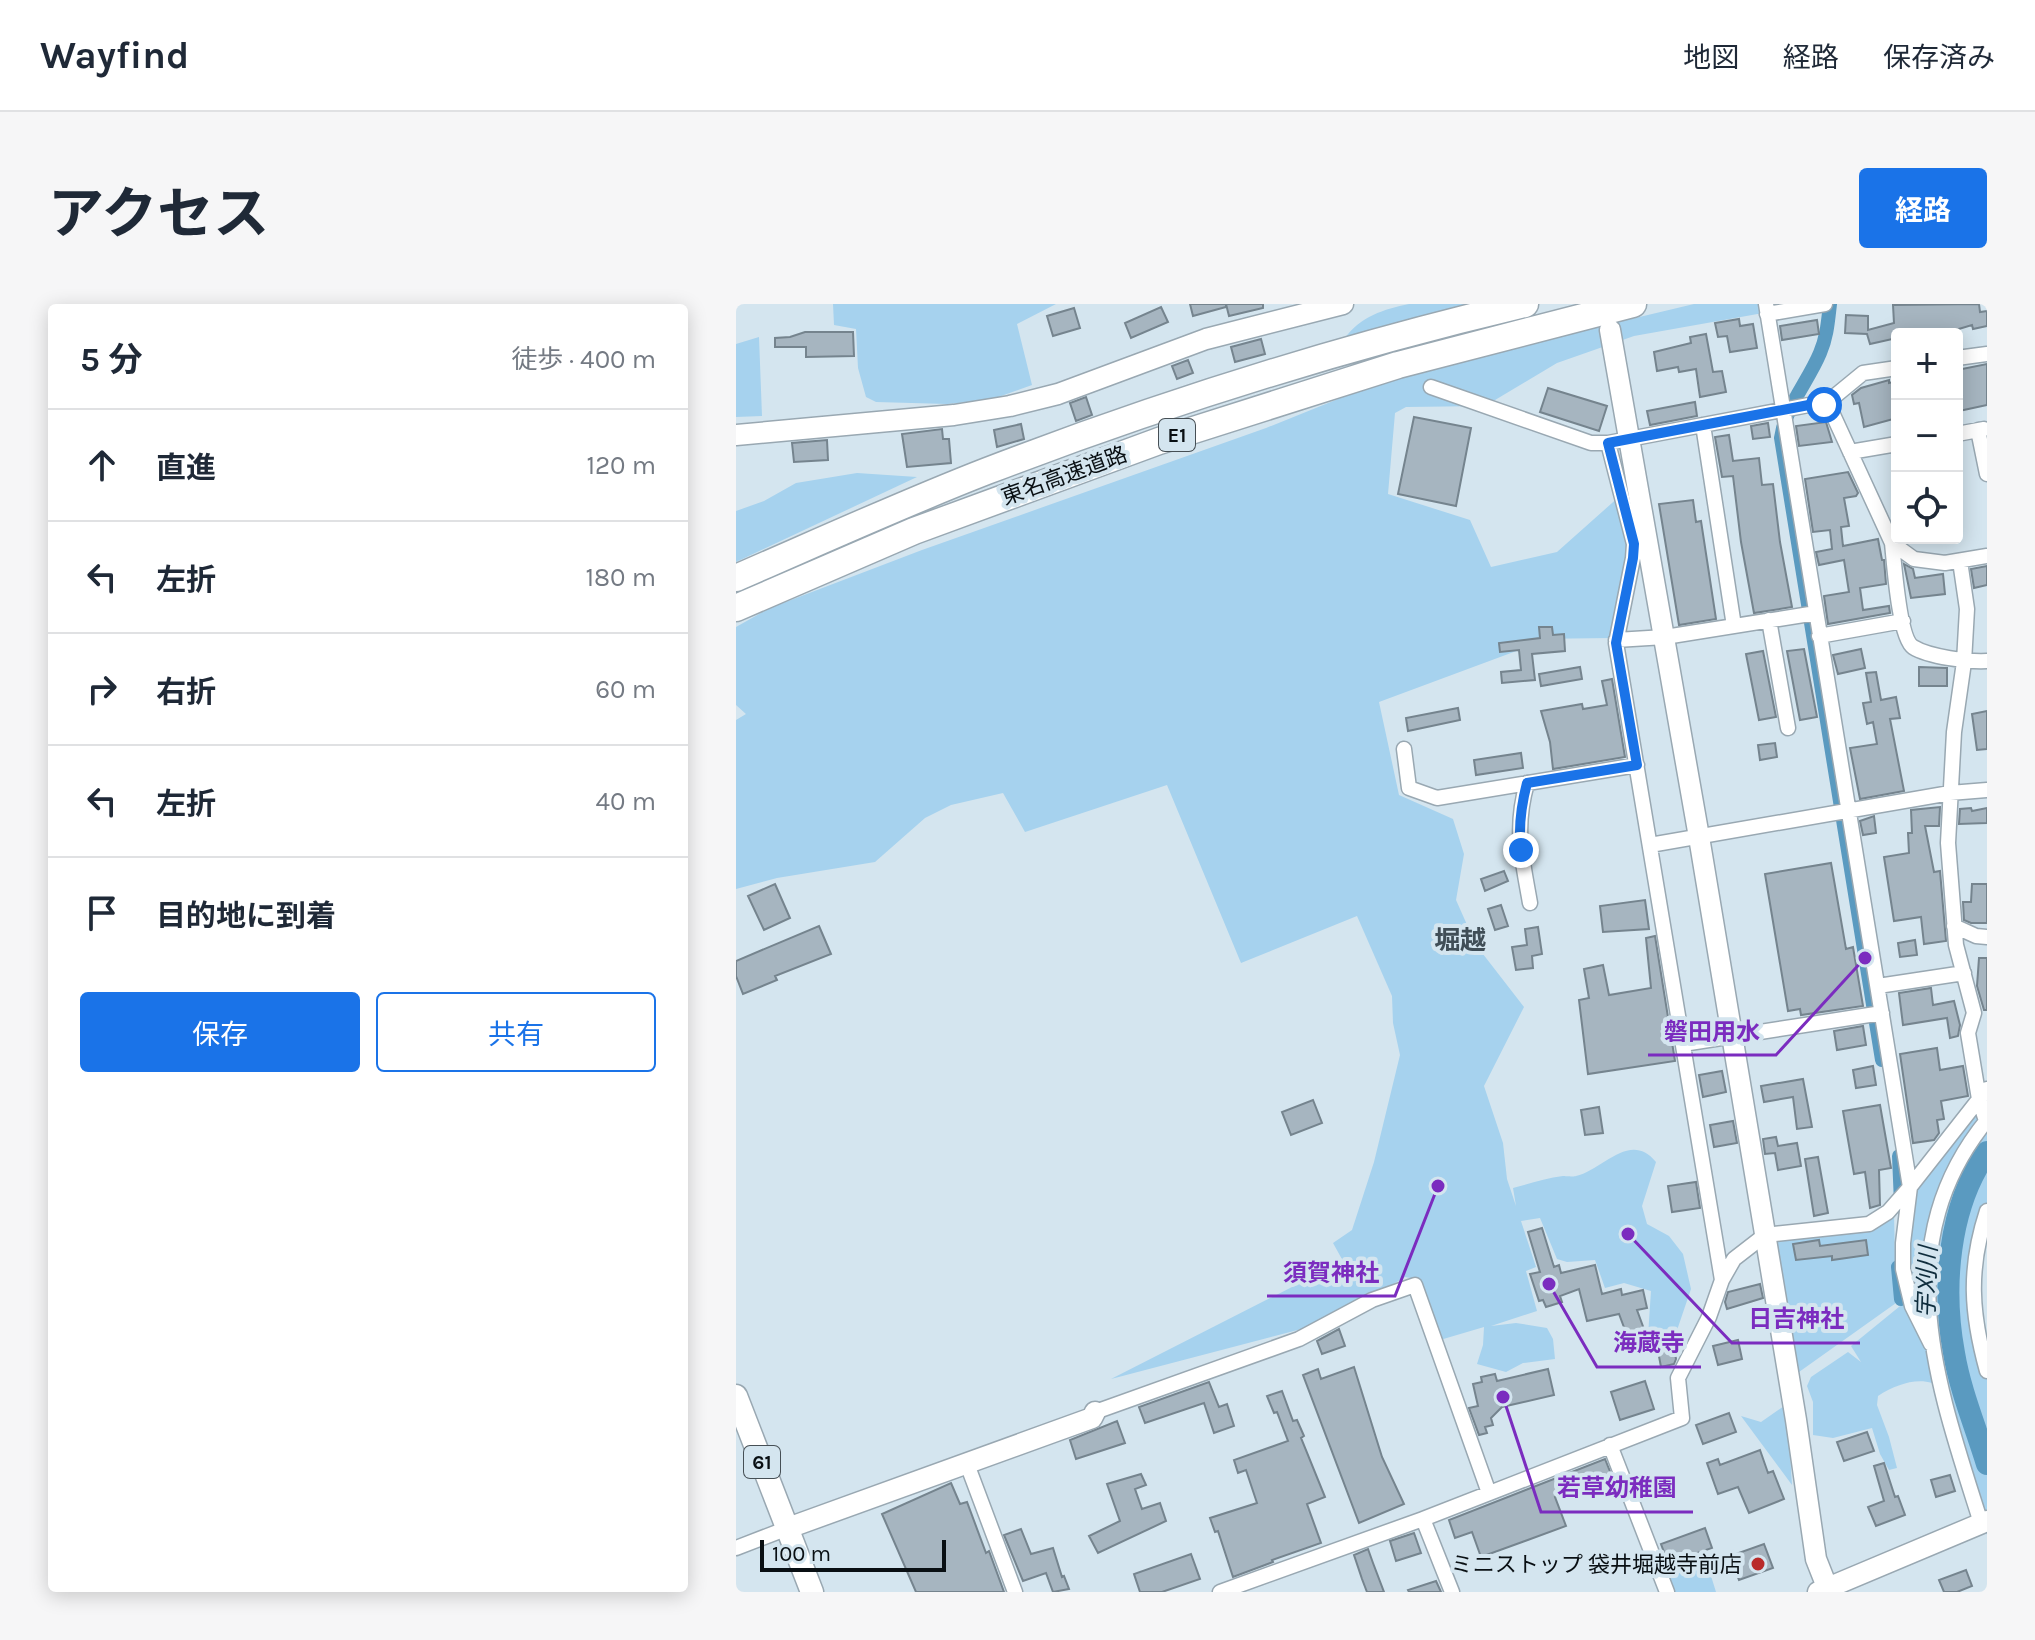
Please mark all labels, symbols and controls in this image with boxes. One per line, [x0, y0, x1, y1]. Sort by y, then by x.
text: Wayfind [40, 33, 189, 78]
text: 地図 [1683, 41, 1739, 74]
text: 経路 [1783, 41, 1839, 74]
text: 保存済み [1883, 41, 1995, 74]
button: 経路 [1859, 168, 1987, 248]
text: アクセス [48, 182, 269, 247]
map controls [1891, 328, 1963, 544]
button: + [1891, 328, 1963, 400]
text: 5 分 [80, 340, 142, 380]
text: 徒歩 · 400 m [511, 344, 656, 375]
route start [1806, 387, 1842, 423]
button: − [1891, 400, 1963, 472]
road number: E1 [1159, 419, 1195, 451]
street label: 東名高速道路 [998, 441, 1131, 511]
icon: ahead [80, 443, 124, 487]
text: 直進 [156, 450, 216, 486]
text: 120 m [586, 450, 656, 481]
button: locate [1891, 472, 1963, 544]
icon: left [80, 555, 124, 599]
text: 左折 [156, 562, 216, 598]
text: 180 m [586, 562, 656, 593]
icon: right [80, 667, 124, 711]
text: 右折 [156, 674, 216, 710]
text: 60 m [595, 674, 656, 705]
icon: left [80, 779, 124, 823]
text: 左折 [156, 786, 216, 822]
text: 40 m [596, 786, 656, 817]
route end [1503, 832, 1539, 868]
icon: arrive [80, 891, 124, 935]
text: 目的地に到着 [156, 898, 336, 934]
district label: 堀越 [1434, 925, 1486, 956]
button: 保存 [80, 992, 360, 1072]
button: 共有 [376, 992, 656, 1072]
callout: 磐田用水 [1648, 1007, 1776, 1055]
text: 磐田用水 [1664, 1018, 1760, 1046]
water label: 宇刈川 [1912, 1243, 1942, 1318]
callout: 須賀神社 [1267, 1248, 1395, 1296]
text: 須賀神社 [1283, 1259, 1379, 1287]
callout: 日吉神社 [1732, 1295, 1860, 1343]
text: 日吉神社 [1748, 1305, 1844, 1333]
callout: 海蔵寺 [1597, 1319, 1701, 1367]
text: 海蔵寺 [1613, 1329, 1685, 1357]
road number: 61 [744, 1446, 780, 1478]
callout: 若草幼稚園 [1541, 1464, 1693, 1512]
text: 若草幼稚園 [1557, 1474, 1677, 1502]
scale bar [760, 1536, 946, 1572]
text: 100 m [772, 1541, 831, 1567]
place label: ミニストップ 袋井堀越寺前店 [1451, 1552, 1742, 1578]
marker: ミニストップ 袋井堀越寺前店 [1749, 1555, 1767, 1573]

